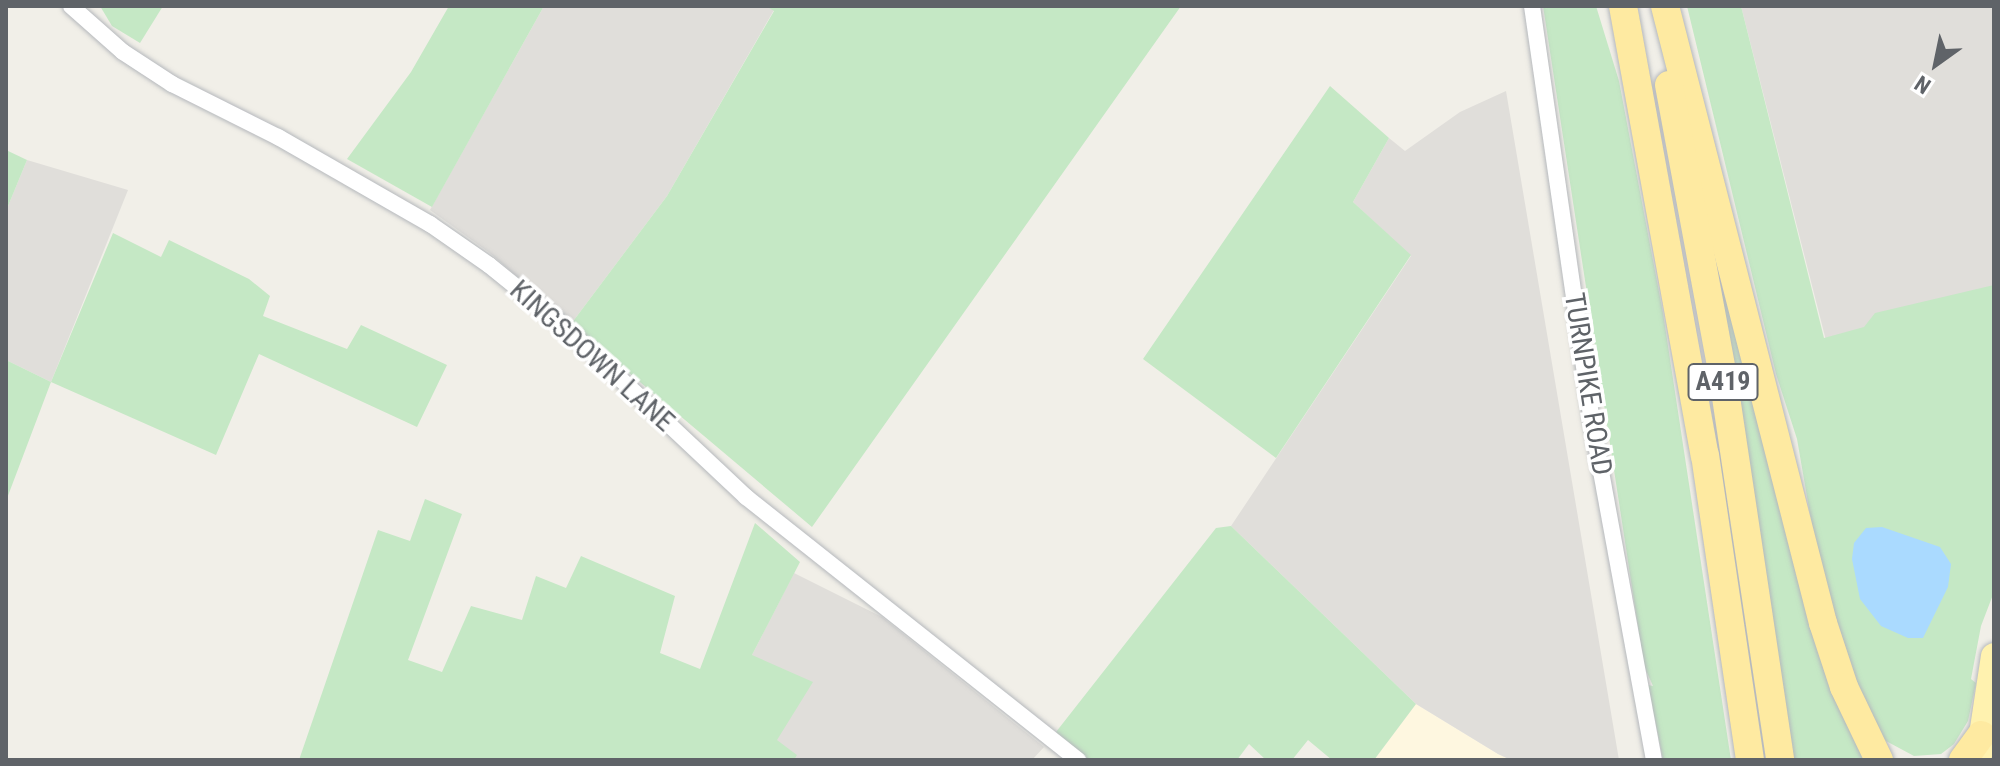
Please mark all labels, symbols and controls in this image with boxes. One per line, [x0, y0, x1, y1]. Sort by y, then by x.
north arrow [1896, 24, 1976, 104]
text: N [1910, 70, 1935, 99]
street label: KINGSDOWN LANE [503, 273, 681, 439]
street label: TURNPIKE ROAD [1557, 290, 1619, 478]
road number: A419 [1687, 360, 1759, 404]

